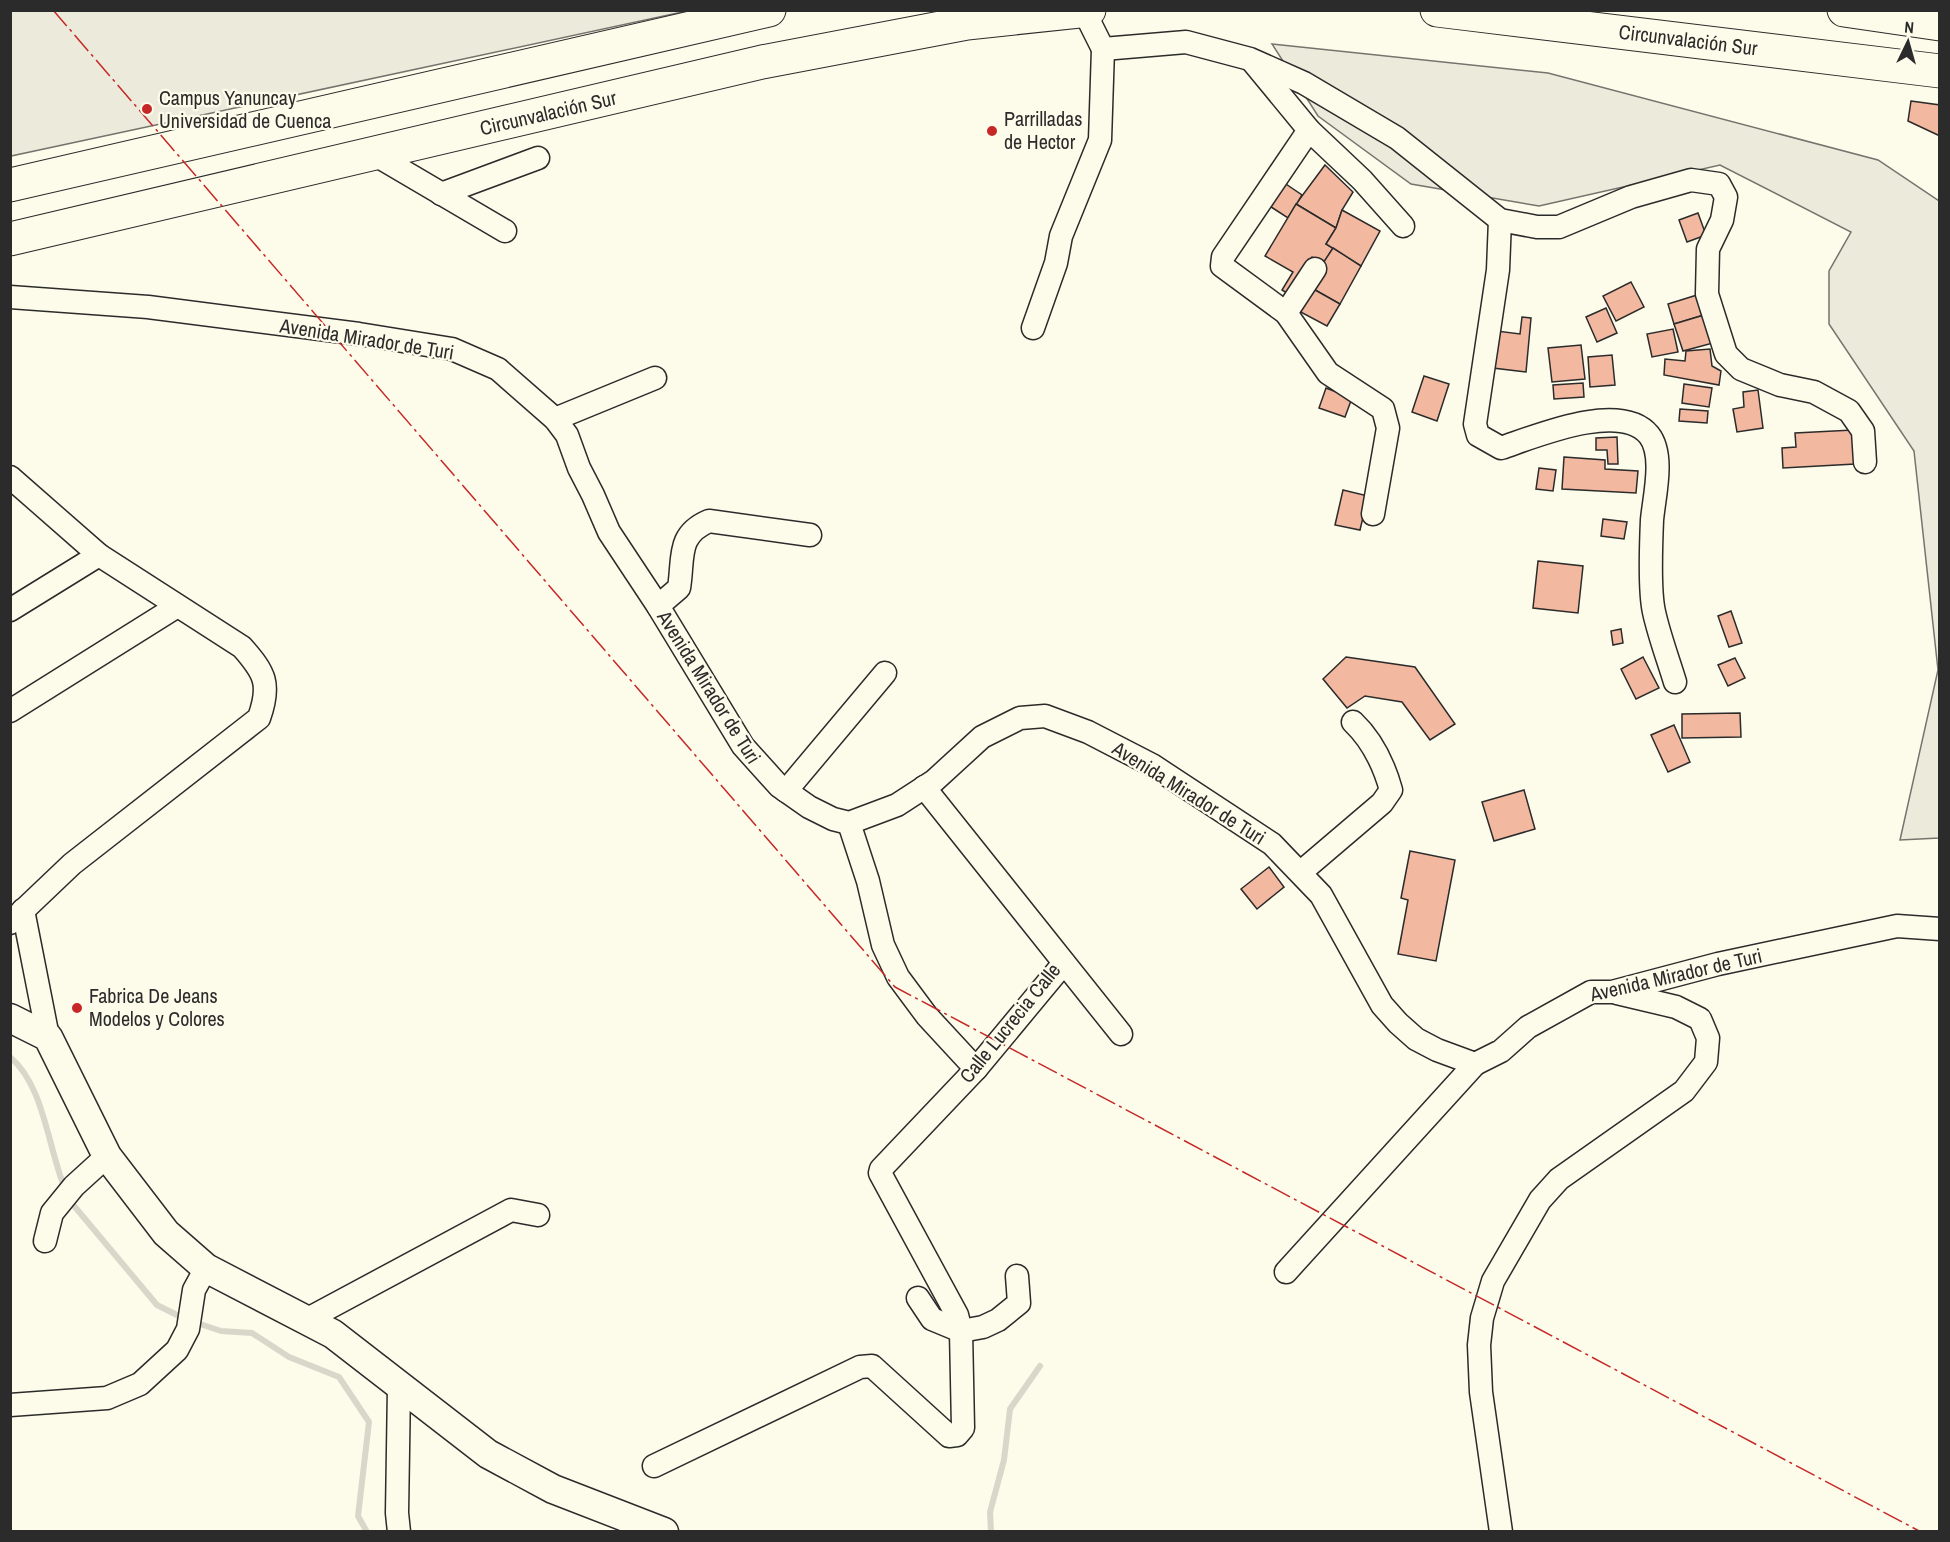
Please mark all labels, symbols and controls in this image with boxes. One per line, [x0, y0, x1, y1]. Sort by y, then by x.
north arrow [1878, 12, 1938, 72]
text: N [1904, 16, 1915, 38]
street label: Circunvalación Sur [1617, 18, 1759, 61]
place label: Campus Yanuncay Universidad de Cuenca [159, 84, 331, 134]
street label: Circunvalación Sur [477, 84, 619, 141]
marker: Campus Yanuncay Universidad de Cuenca [140, 102, 154, 116]
place label: Parrilladas de Hector [1004, 105, 1082, 155]
marker: Parrilladas de Hector [985, 124, 999, 138]
street label: Avenida Mirador de Turi [277, 311, 456, 366]
street label: Avenida Mirador de Turi [651, 604, 767, 768]
street label: Avenida Mirador de Turi [1107, 734, 1271, 851]
street label: Avenida Mirador de Turi [1586, 942, 1765, 1008]
street label: Calle Lucrecia Calle [953, 957, 1066, 1088]
place label: Fabrica De Jeans Modelos y Colores [89, 982, 225, 1032]
marker: Fabrica De Jeans Modelos y Colores [70, 1001, 84, 1015]

